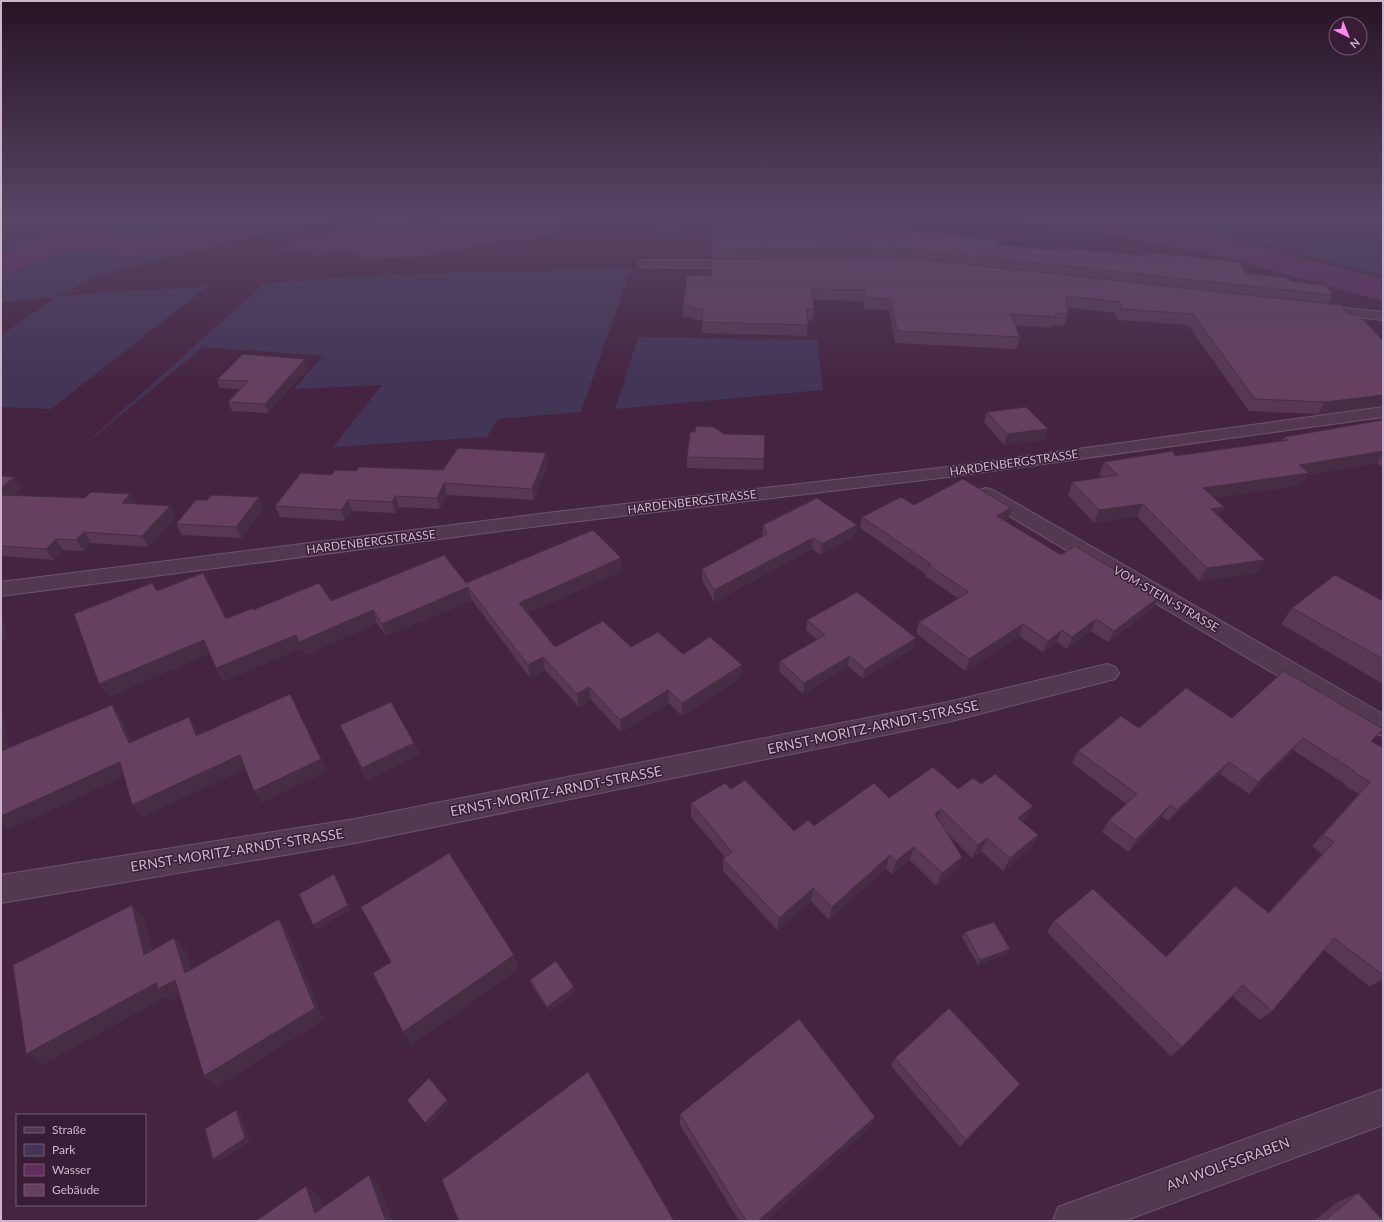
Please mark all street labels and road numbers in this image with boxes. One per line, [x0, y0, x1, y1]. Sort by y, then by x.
street label: HARDENBERGSTRASSE [948, 446, 1079, 479]
street label: HARDENBERGSTRASSE [626, 486, 757, 517]
street label: HARDENBERGSTRASSE [305, 526, 436, 557]
street label: VOM-STEIN-STRASSE [1111, 562, 1222, 635]
street label: ERNST-MORITZ-ARNDT-STRASSE [766, 696, 980, 757]
street label: ERNST-MORITZ-ARNDT-STRASSE [448, 762, 663, 819]
street label: ERNST-MORITZ-ARNDT-STRASSE [129, 824, 345, 875]
street label: AM WOLFSGRABEN [1164, 1133, 1292, 1194]

